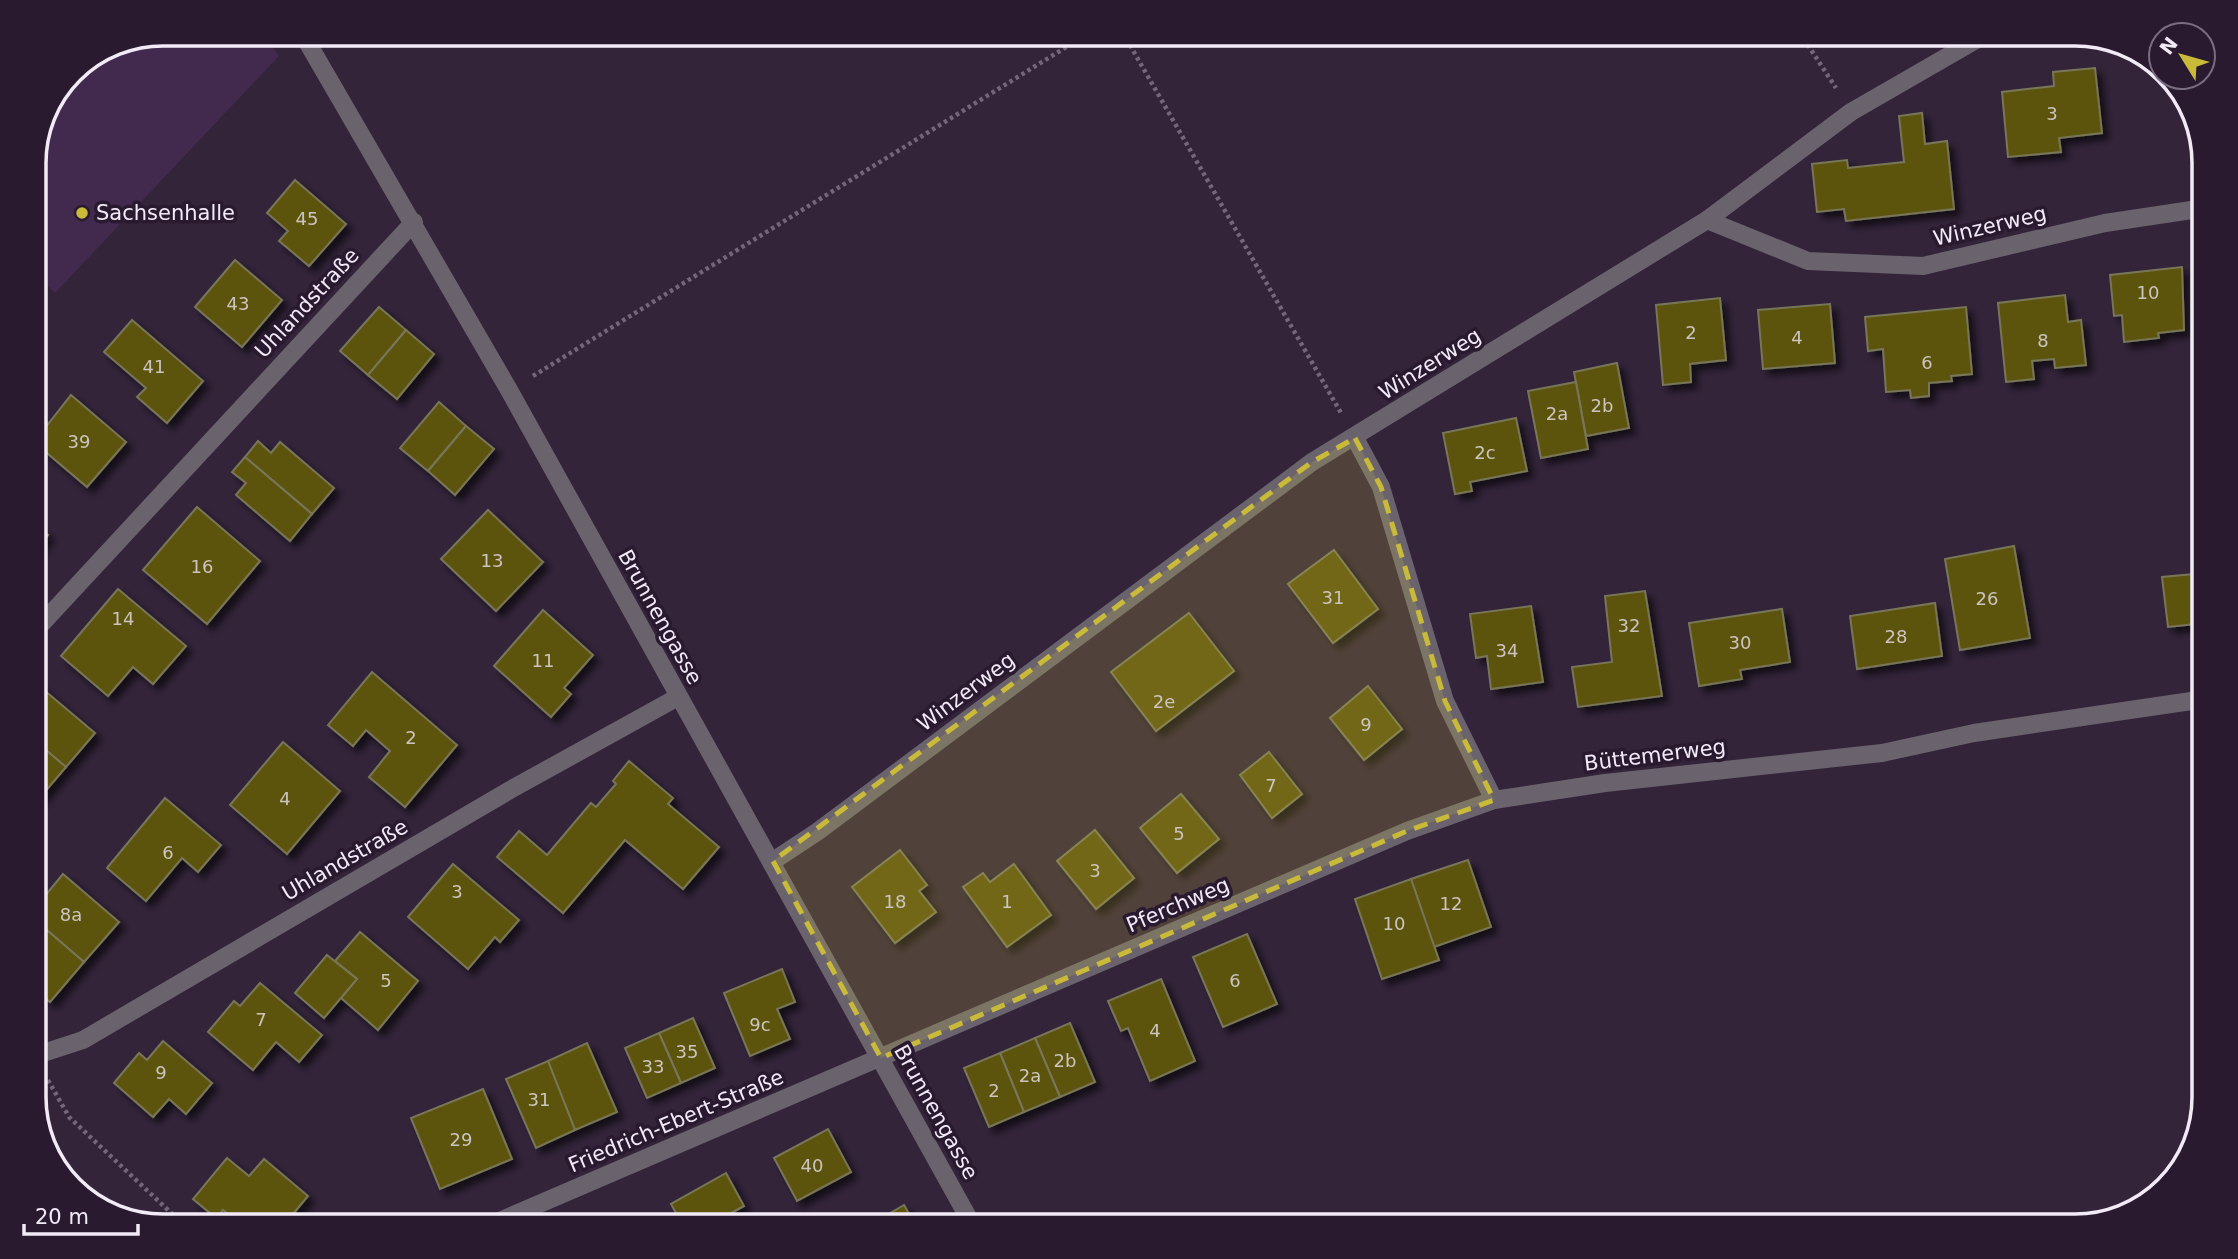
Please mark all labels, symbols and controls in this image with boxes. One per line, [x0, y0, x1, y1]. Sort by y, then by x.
north arrow [2147, 21, 2217, 91]
text: N [2155, 33, 2182, 59]
house number: 3 [2046, 103, 2058, 124]
place label: Sachsenhalle [96, 201, 235, 225]
street label: Winzerweg [1931, 201, 2049, 251]
marker: Sachsenhalle [74, 205, 90, 221]
house number: 45 [296, 208, 318, 229]
street label: Uhlandstraße [250, 243, 364, 363]
house number: 10 [2137, 282, 2159, 303]
house number: 43 [227, 293, 249, 314]
house number: 2 [1685, 322, 1697, 343]
street label: Winzerweg [1375, 323, 1485, 405]
house number: 4 [1791, 327, 1803, 348]
house number: 8 [2037, 330, 2049, 351]
house number: 6 [1921, 352, 1933, 373]
house number: 41 [143, 356, 165, 377]
house number: 2b [1591, 395, 1613, 416]
house number: 2a [1546, 403, 1568, 424]
house number: 39 [68, 431, 90, 452]
house number: 2c [1474, 442, 1496, 463]
street label: Brunnengasse [613, 545, 707, 689]
house number: 13 [481, 550, 503, 571]
house number: 16 [191, 556, 213, 577]
house number: 31 [1322, 587, 1344, 608]
house number: 26 [1976, 588, 1998, 609]
house number: 14 [112, 608, 134, 629]
house number: 32 [1618, 615, 1640, 636]
house number: 28 [1885, 626, 1907, 647]
house number: 30 [1729, 632, 1751, 653]
house number: 34 [1496, 640, 1518, 661]
street label: Winzerweg [913, 648, 1019, 736]
house number: 11 [532, 650, 554, 671]
house number: 2e [1153, 691, 1175, 712]
house number: 9 [1360, 714, 1372, 735]
house number: 2 [405, 727, 417, 748]
street label: Büttemerweg [1583, 734, 1727, 776]
house number: 7 [1265, 775, 1277, 796]
house number: 4 [279, 788, 291, 809]
street label: Uhlandstraße [278, 814, 412, 906]
house number: 5 [1173, 823, 1185, 844]
house number: 6 [162, 842, 174, 863]
house number: 3 [1089, 860, 1101, 881]
street label: Pferchweg [1123, 873, 1233, 937]
house number: 3 [451, 881, 463, 902]
house number: 18 [884, 891, 906, 912]
house number: 1 [1001, 891, 1013, 912]
house number: 12 [1440, 893, 1462, 914]
house number: 8a [60, 904, 82, 925]
house number: 10 [1383, 913, 1405, 934]
house number: 5 [380, 970, 392, 991]
house number: 6 [1229, 970, 1241, 991]
house number: 7 [255, 1009, 267, 1030]
house number: 9c [749, 1014, 771, 1035]
house number: 4 [1149, 1020, 1161, 1041]
street label: Brunnengasse [889, 1040, 983, 1184]
house number: 35 [676, 1041, 698, 1062]
house number: 2b [1054, 1050, 1076, 1071]
house number: 33 [642, 1056, 664, 1077]
house number: 9 [155, 1062, 167, 1083]
street label: Friedrich-Ebert-Straße [565, 1065, 787, 1177]
house number: 2a [1019, 1065, 1041, 1086]
house number: 2 [988, 1080, 1000, 1101]
house number: 31 [528, 1089, 550, 1110]
house number: 29 [450, 1129, 472, 1150]
house number: 40 [801, 1155, 823, 1176]
scale bar [24, 1192, 138, 1236]
text: 20 m [35, 1205, 89, 1229]

